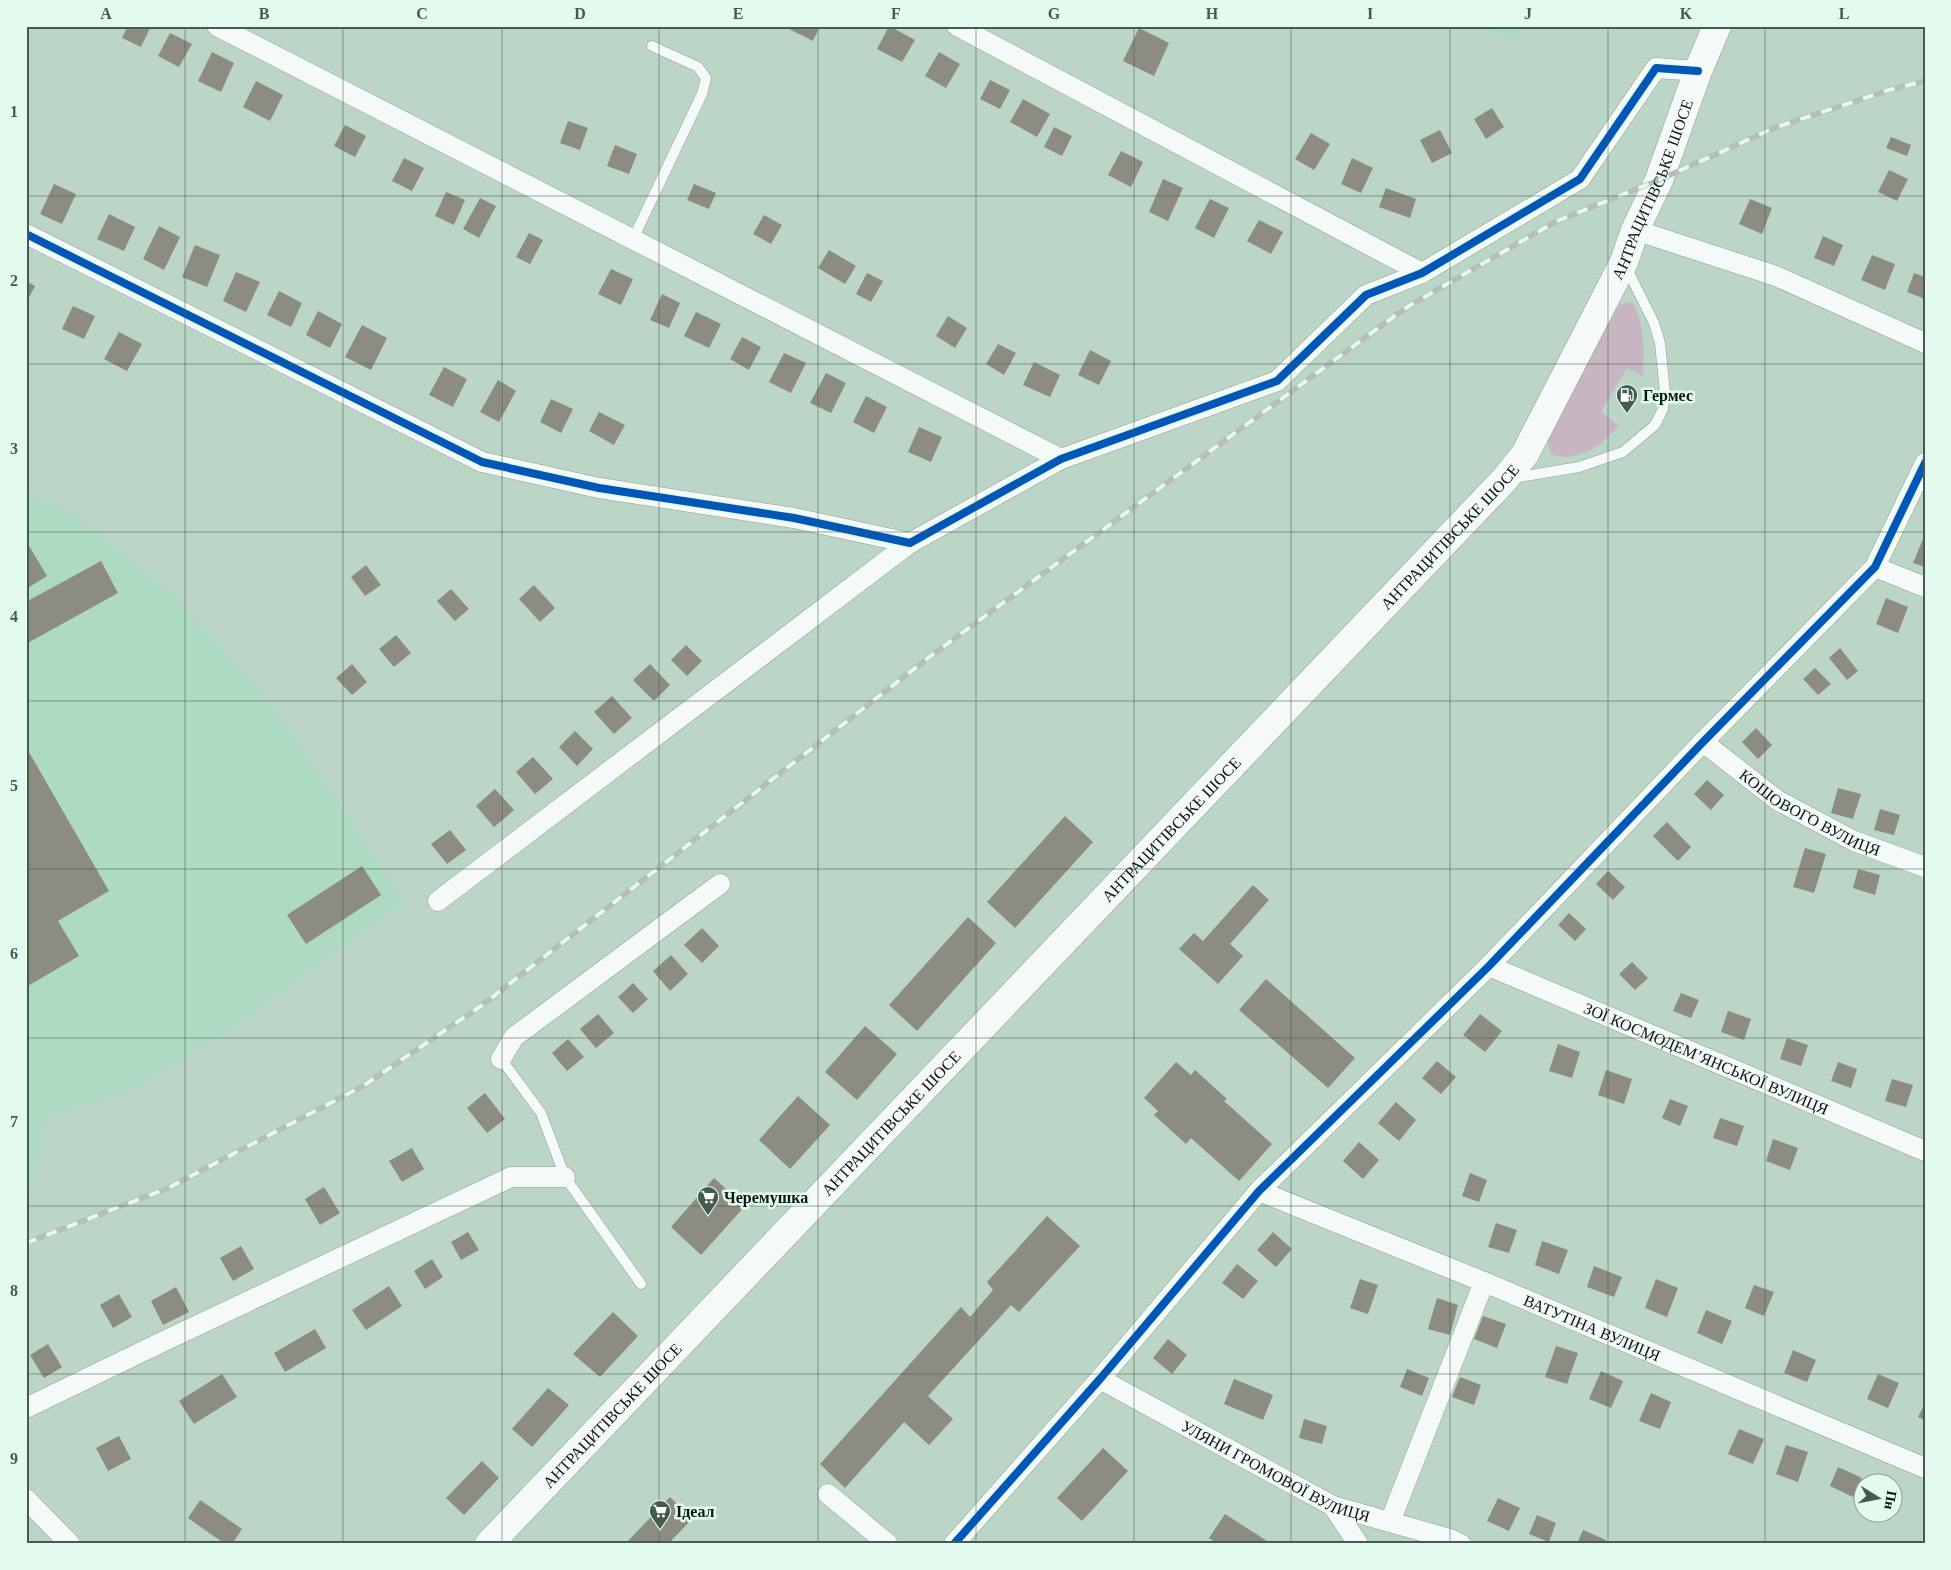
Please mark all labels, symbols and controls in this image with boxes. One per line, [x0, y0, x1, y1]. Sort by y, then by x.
text: A [100, 5, 112, 22]
text: B [259, 5, 270, 22]
text: C [416, 5, 428, 22]
text: D [574, 5, 586, 22]
text: E [733, 5, 743, 22]
text: F [891, 5, 901, 22]
text: G [1048, 5, 1061, 22]
text: H [1206, 5, 1219, 22]
text: I [1367, 5, 1373, 22]
text: J [1524, 5, 1532, 22]
text: K [1680, 5, 1693, 22]
text: L [1839, 5, 1849, 22]
street label: АНТРАЦИТІВСЬКЕ ШОСЕ [1608, 97, 1696, 282]
text: 1 [10, 103, 18, 120]
text: 2 [10, 272, 18, 289]
fuel station icon: Гермес [1615, 383, 1639, 414]
place label: Гермес [1643, 387, 1693, 405]
text: 3 [10, 440, 18, 457]
street label: АНТРАЦИТІВСЬКЕ ШОСЕ [1377, 461, 1522, 612]
text: 4 [10, 608, 18, 625]
street label: АНТРАЦИТІВСЬКЕ ШОСЕ [1098, 753, 1244, 905]
street label: КОШОВОГО ВУЛИЦЯ [1736, 766, 1883, 859]
text: 5 [10, 777, 18, 794]
text: 6 [10, 945, 18, 962]
street label: ЗОЇ КОСМОДЕМ’ЯНСЬКОЇ ВУЛИЦЯ [1582, 999, 1831, 1118]
street label: АНТРАЦИТІВСЬКЕ ШОСЕ [818, 1047, 963, 1199]
text: 7 [10, 1113, 18, 1130]
supermarket icon: Черемушка [696, 1185, 720, 1216]
place label: Черемушка [724, 1189, 808, 1207]
text: 8 [10, 1282, 18, 1299]
street label: ВАТУТІНА ВУЛИЦЯ [1521, 1291, 1663, 1364]
street label: АНТРАЦИТІВСЬКЕ ШОСЕ [539, 1340, 685, 1491]
street label: УЛЯНИ ГРОМОВОЇ ВУЛИЦЯ [1179, 1417, 1372, 1525]
text: 9 [10, 1450, 18, 1467]
north arrow [1854, 1472, 1904, 1522]
text: Пн [1881, 1490, 1899, 1511]
supermarket icon: Ідеал [648, 1499, 672, 1530]
place label: Ідеал [676, 1503, 715, 1520]

